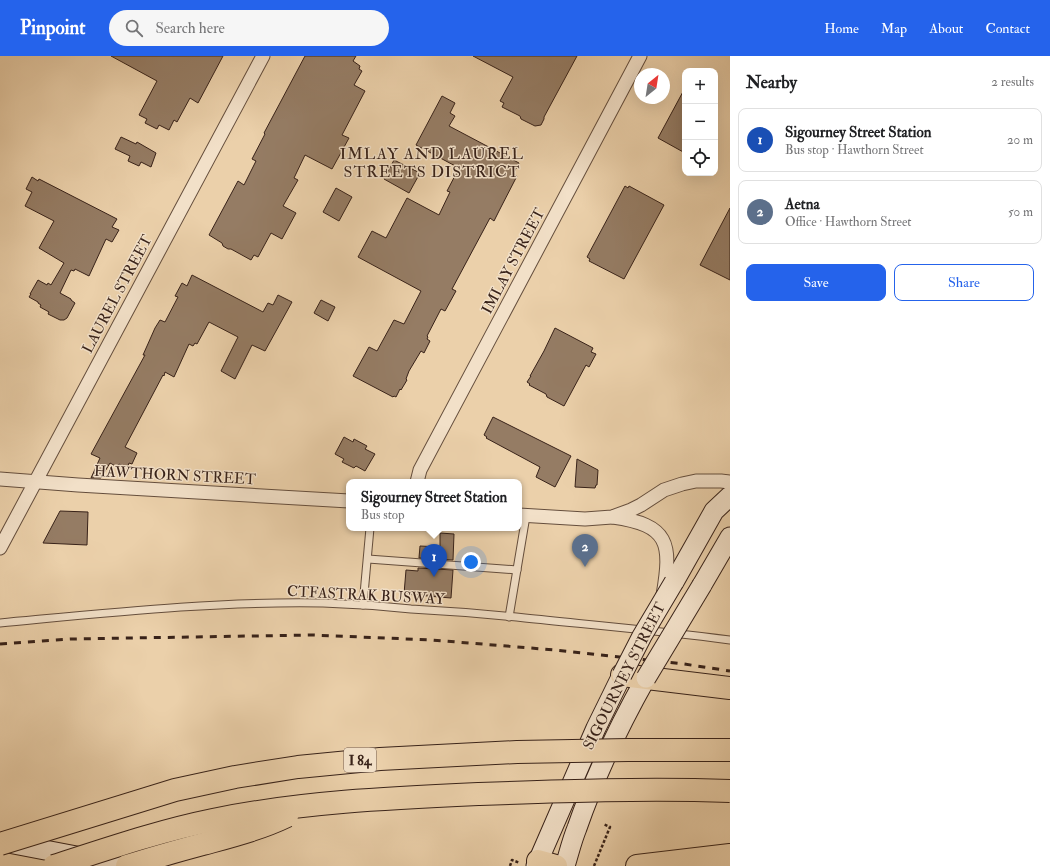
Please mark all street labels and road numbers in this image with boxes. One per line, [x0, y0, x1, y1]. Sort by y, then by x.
street label: IMLAY STREET [478, 205, 549, 317]
street label: LAUREL STREET [78, 232, 157, 357]
street label: HAWTHORN STREET [94, 462, 256, 489]
street label: CTFASTRAK BUSWAY [286, 582, 446, 609]
street label: SIGOURNEY STREET [579, 599, 670, 753]
road number: I 84 [344, 748, 376, 772]

